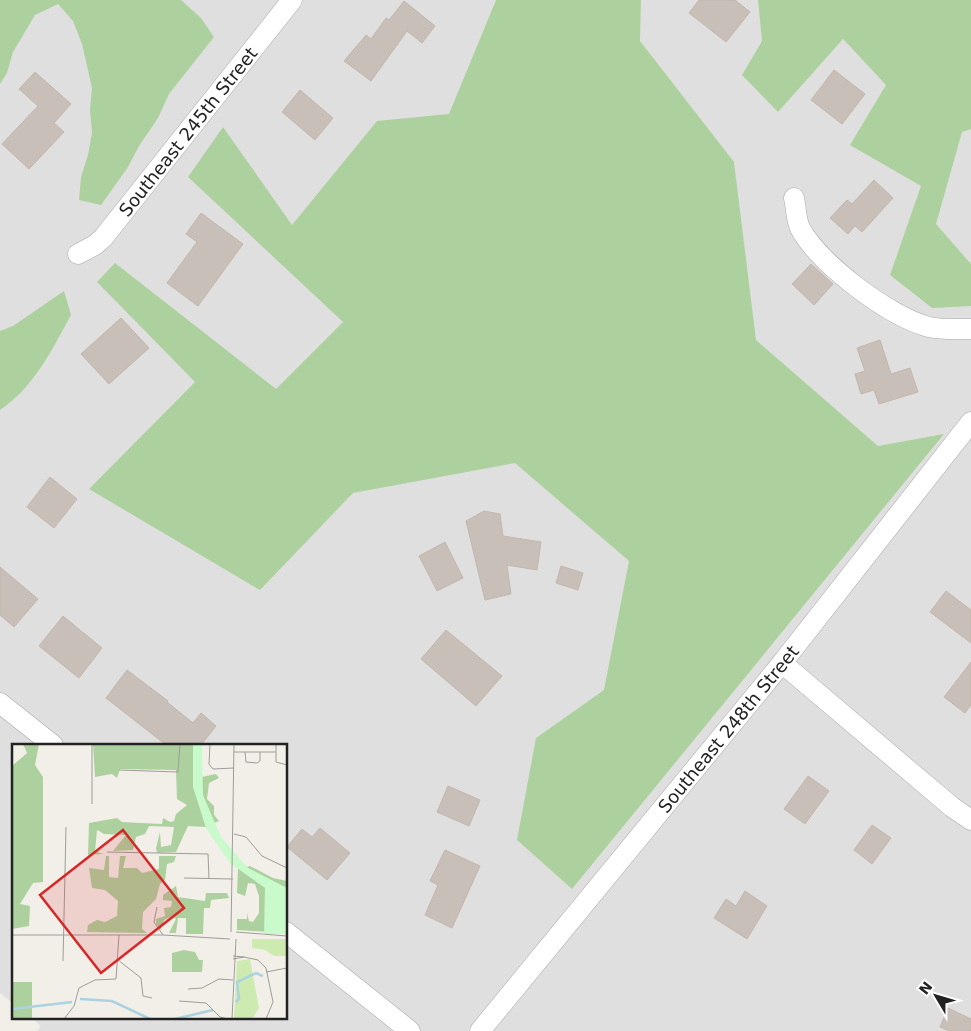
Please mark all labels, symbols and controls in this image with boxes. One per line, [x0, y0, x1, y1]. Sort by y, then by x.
street label: Southeast 245th Street [114, 43, 261, 220]
street label: Southeast 248th Street [653, 641, 803, 817]
inset map [12, 744, 288, 1018]
north arrow [911, 971, 961, 1021]
text: N [916, 978, 936, 998]

